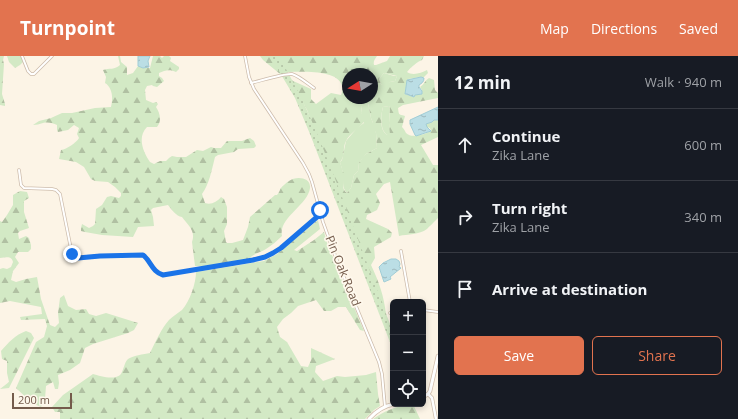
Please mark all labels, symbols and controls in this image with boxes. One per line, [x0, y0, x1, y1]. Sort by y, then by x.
text: Turnpoint [20, 15, 115, 41]
text: Map [540, 19, 569, 38]
text: Directions [591, 19, 657, 38]
text: Saved [679, 19, 718, 38]
north arrow [342, 68, 378, 104]
text: 12 min [454, 71, 511, 94]
text: Walk · 940 m [645, 73, 722, 91]
text: Continue [492, 126, 560, 146]
icon: ahead [454, 134, 476, 156]
text: 600 m [684, 136, 722, 154]
text: Zika Lane [492, 146, 549, 164]
text: Turn right [492, 198, 567, 218]
route start [311, 201, 329, 219]
icon: right [454, 206, 476, 228]
text: 340 m [684, 208, 722, 226]
text: Zika Lane [492, 218, 549, 236]
street label: Pin Oak Road [322, 233, 365, 309]
route end [63, 245, 81, 263]
icon: arrive [454, 278, 476, 300]
text: Arrive at destination [492, 279, 647, 299]
map controls [390, 299, 426, 407]
button: + [390, 299, 426, 335]
button: − [390, 335, 426, 371]
button: Save [454, 336, 584, 375]
button: Share [592, 336, 722, 375]
button: locate [390, 371, 426, 407]
scale bar [12, 391, 72, 410]
text: 200 m [18, 392, 50, 407]

